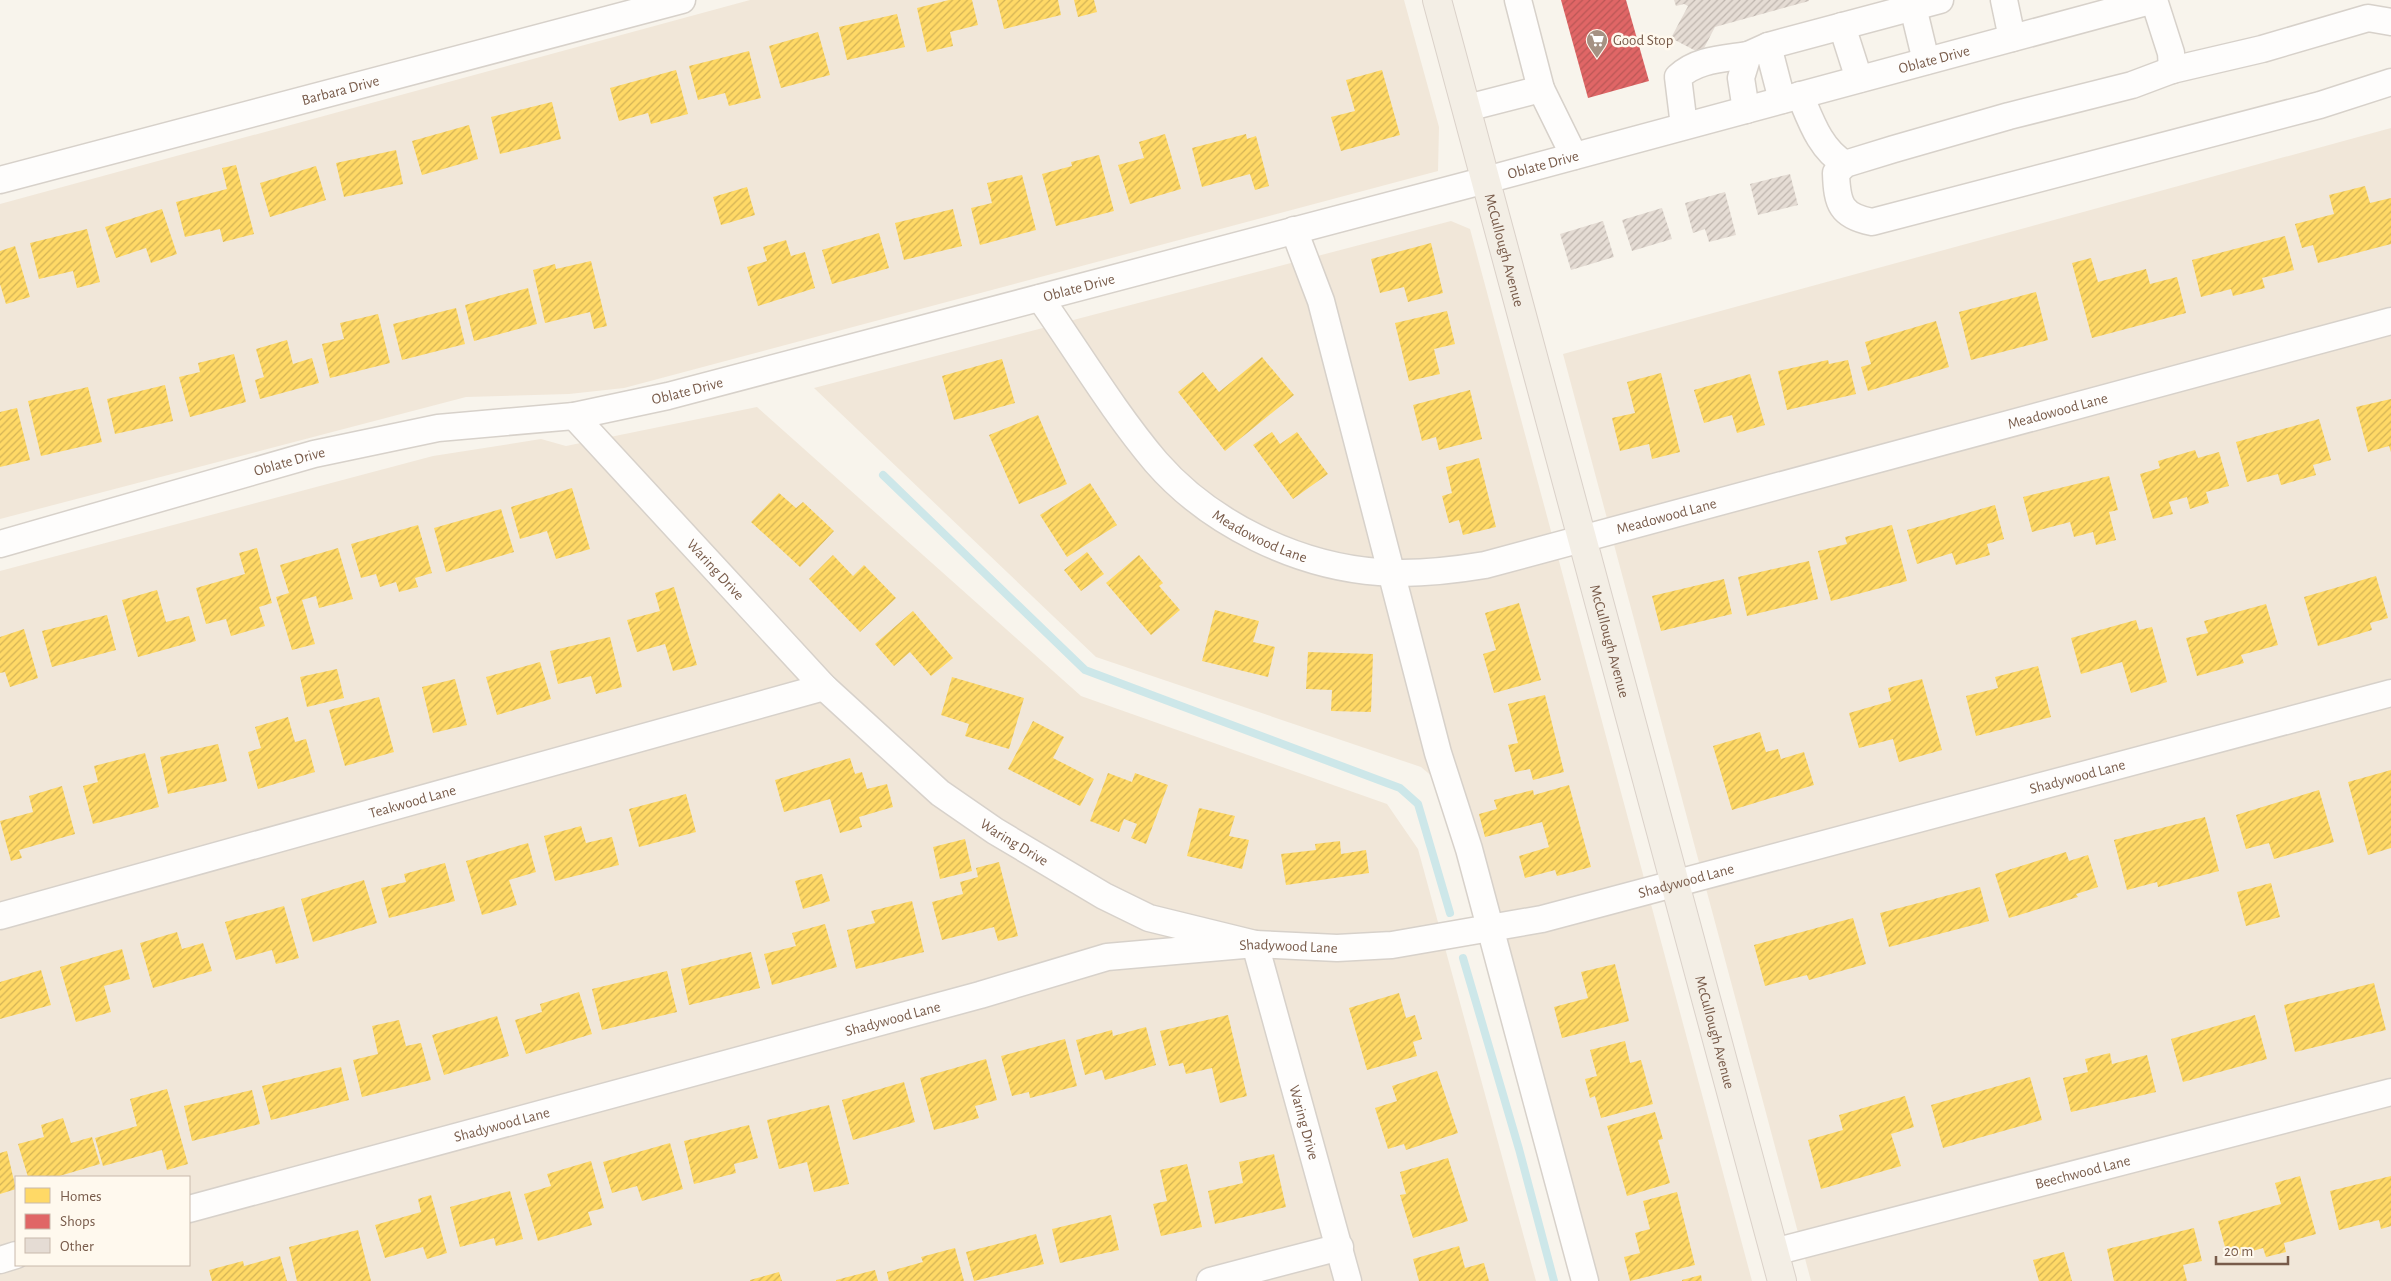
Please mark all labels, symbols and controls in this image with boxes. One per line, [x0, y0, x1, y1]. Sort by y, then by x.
supermarket icon: Good Stop [1585, 28, 1609, 59]
place label: Good Stop [1613, 33, 1673, 48]
street label: Oblate Drive [1897, 43, 1971, 77]
street label: Barbara Drive [300, 73, 381, 108]
street label: Oblate Drive [1506, 148, 1580, 182]
street label: McCullough Avenue [1481, 192, 1526, 308]
street label: Oblate Drive [1042, 271, 1116, 305]
street label: Oblate Drive [650, 375, 725, 407]
street label: Meadowood Lane [2006, 391, 2109, 432]
street label: Oblate Drive [252, 445, 326, 479]
street label: Meadowood Lane [1615, 496, 1718, 537]
street label: Meadowood Lane [1210, 507, 1309, 565]
street label: Waring Drive [684, 537, 747, 603]
street label: McCullough Avenue [1587, 583, 1632, 700]
street label: Shadywood Lane [2028, 757, 2127, 797]
street label: Teakwood Lane [367, 783, 458, 821]
street label: Waring Drive [977, 816, 1051, 869]
street label: Shadywood Lane [1637, 861, 1736, 901]
street label: Shadywood Lane [1239, 937, 1338, 956]
street label: McCullough Avenue [1692, 974, 1737, 1091]
street label: Shadywood Lane [843, 999, 942, 1039]
street label: Waring Drive [1286, 1084, 1321, 1162]
street label: Shadywood Lane [452, 1105, 551, 1145]
street label: Beechwood Lane [2034, 1153, 2132, 1192]
legend [15, 1176, 190, 1266]
text: Homes [60, 1189, 102, 1204]
text: Shops [60, 1214, 95, 1229]
scale bar [2216, 1234, 2288, 1266]
text: Other [60, 1239, 94, 1254]
text: 20 m [2224, 1244, 2253, 1259]

